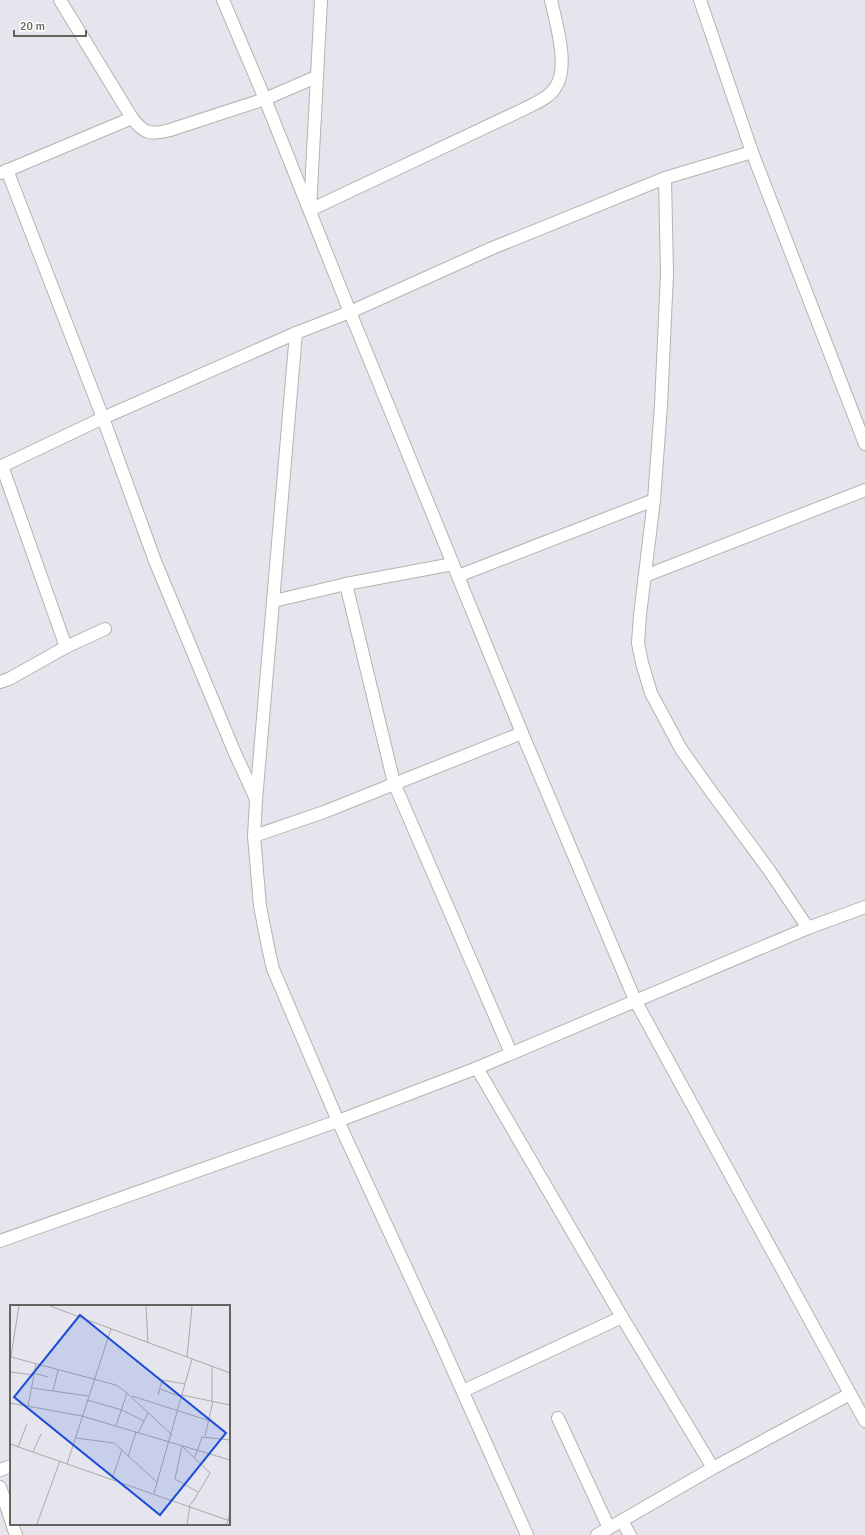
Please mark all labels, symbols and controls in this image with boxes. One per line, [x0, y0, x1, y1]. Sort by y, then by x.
scale bar [14, 12, 86, 38]
text: 20 m [20, 19, 45, 34]
inset map [10, 1305, 230, 1525]

